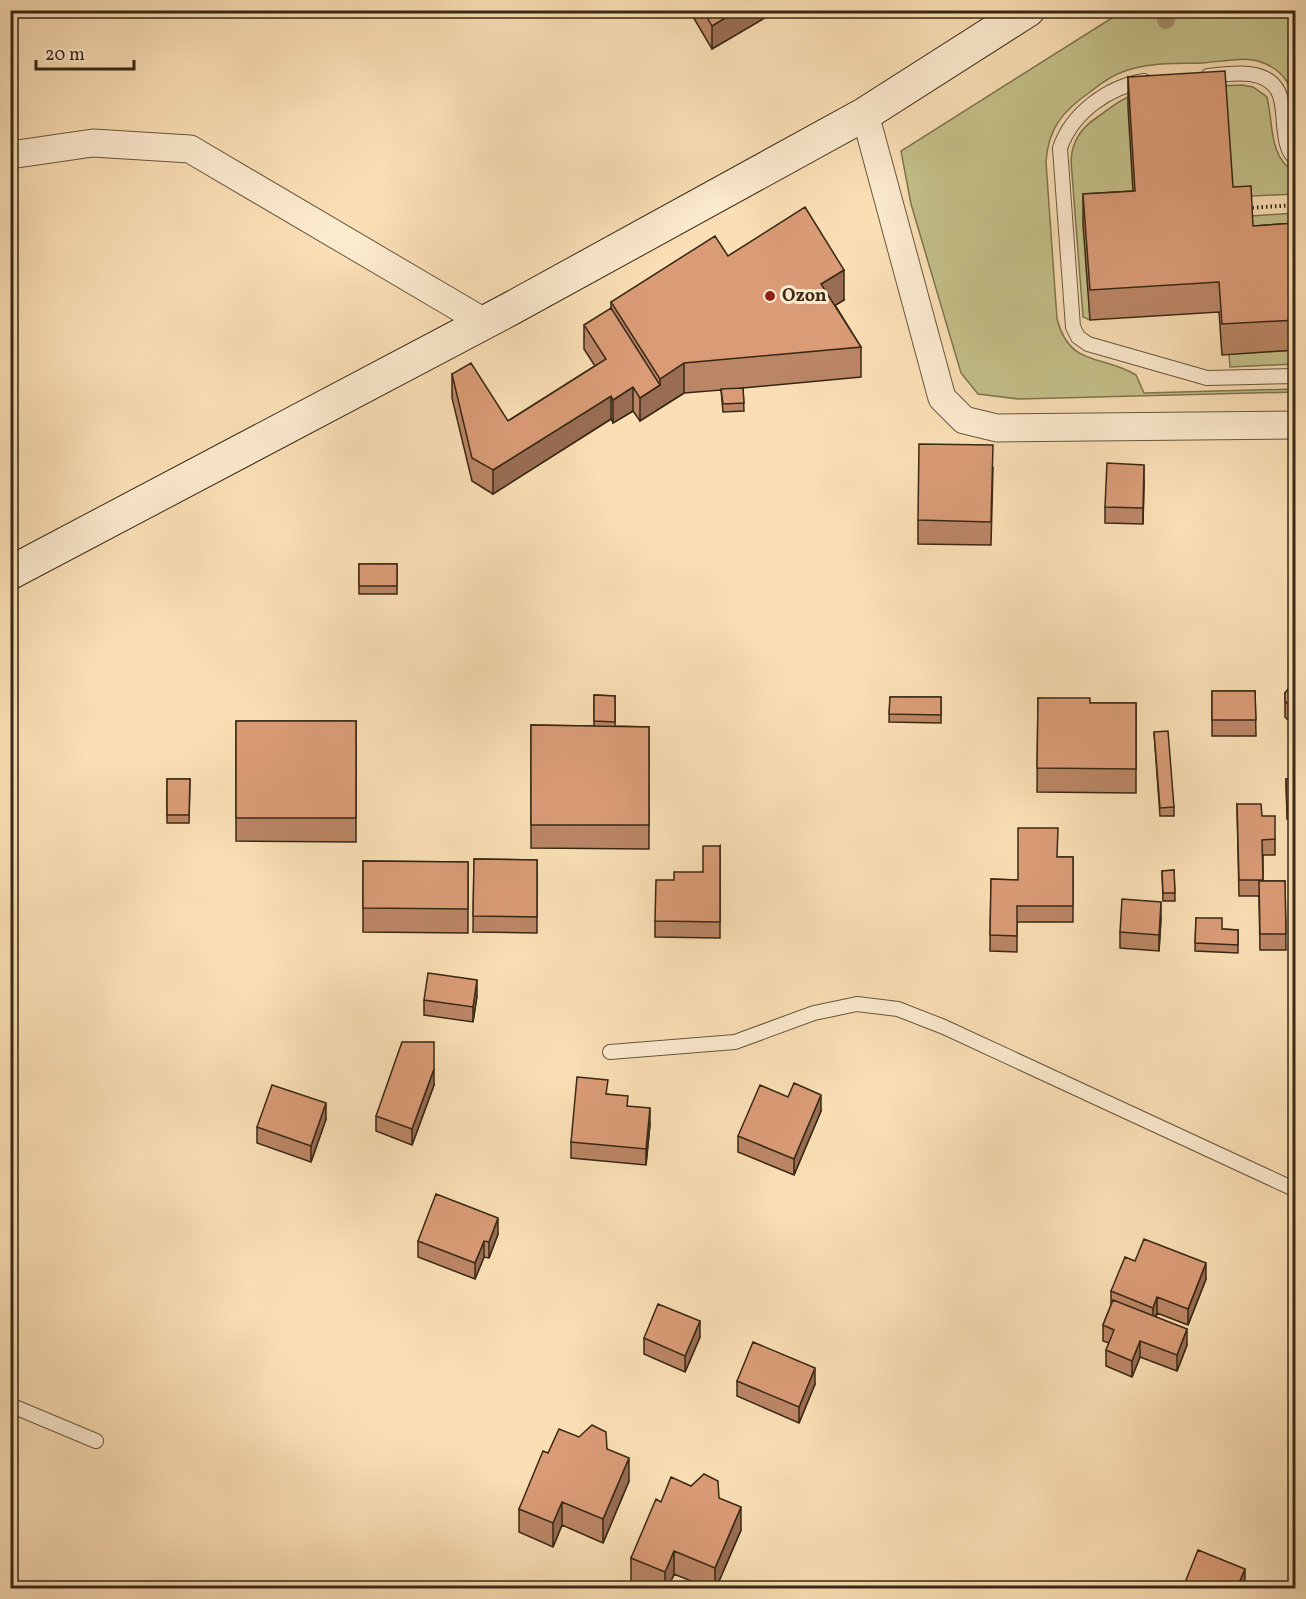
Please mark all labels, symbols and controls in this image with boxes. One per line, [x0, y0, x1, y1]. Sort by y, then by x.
scale bar [36, 33, 134, 71]
text: 20 m [45, 43, 85, 68]
place label: Ozon [782, 284, 827, 309]
marker: Ozon [763, 289, 777, 303]

